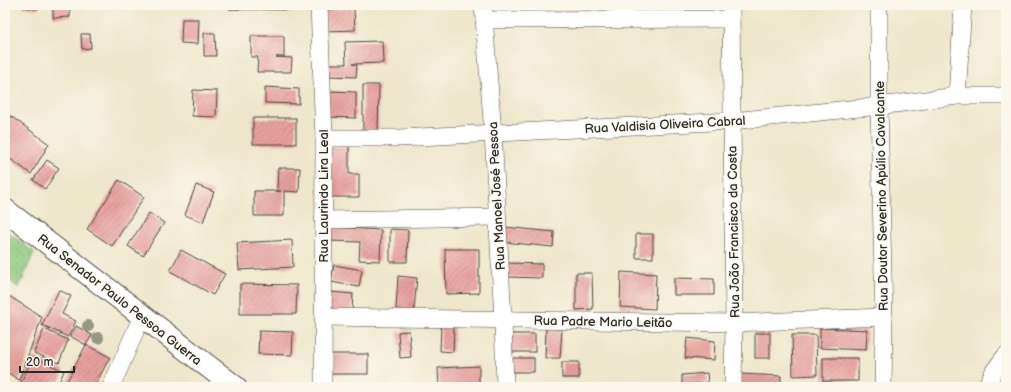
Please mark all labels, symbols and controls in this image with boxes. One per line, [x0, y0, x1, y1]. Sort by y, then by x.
street label: Rua Doutor Severino Apúlio Cavalcante [872, 80, 892, 311]
street label: Rua Valdisia Oliveira Cabral [584, 113, 746, 137]
street label: Rua Manoel José Pessoa [485, 121, 509, 271]
street label: Rua Laurindo Lira Leal [316, 129, 332, 263]
street label: Rua João Francisco da Costa [724, 146, 744, 318]
street label: Rua Senador Paulo Pessoa Guerra [34, 231, 205, 369]
street label: Rua Padre Mario Leitão [533, 313, 673, 331]
scale bar [20, 348, 74, 374]
text: 20 m [26, 355, 53, 370]

